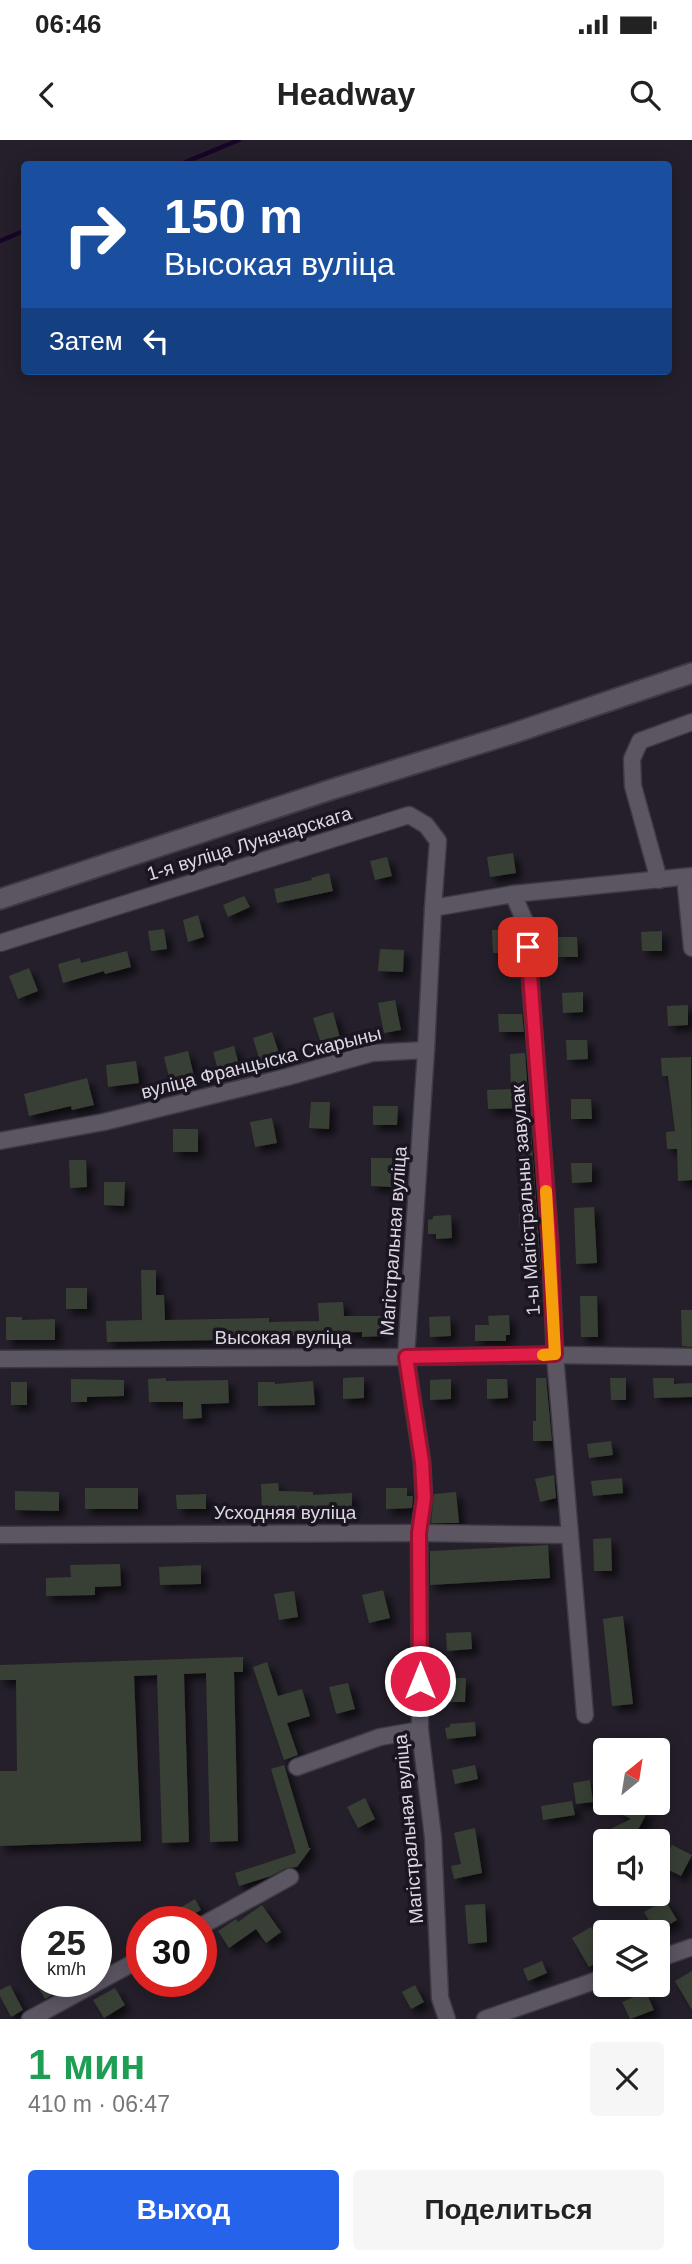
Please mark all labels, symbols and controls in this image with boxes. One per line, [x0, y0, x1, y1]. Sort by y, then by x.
text: 06:46 [35, 9, 102, 39]
icon: back [28, 76, 66, 114]
text: Headway [277, 76, 415, 112]
icon: search [626, 76, 664, 114]
icon: right [49, 189, 140, 280]
text: 150 m [164, 189, 303, 243]
text: Высокая вуліца [164, 246, 395, 282]
icon: left [137, 322, 175, 360]
text: Затем [49, 326, 123, 356]
street label: 1-я вуліца Луначарскага [144, 802, 354, 885]
pin [498, 917, 558, 977]
icon: arrive [509, 928, 547, 966]
street label: вуліца Францыска Скарыны [139, 1022, 383, 1103]
street label: 1-ы Магістральны завулак [507, 1083, 544, 1316]
street label: Магістральная вуліца [376, 1145, 411, 1337]
street label: Высокая вуліца [215, 1327, 352, 1348]
street label: Усходняя вуліца [214, 1502, 357, 1523]
position arrow [383, 1644, 457, 1718]
street label: Магістральная вуліца [390, 1733, 427, 1925]
north arrow [593, 1738, 670, 1815]
map controls [593, 1738, 670, 1997]
button: sound [593, 1829, 670, 1906]
speed limit sign: 30 [126, 1906, 217, 1997]
button: layers [593, 1920, 670, 1997]
text: 25 [47, 1923, 86, 1962]
text: km/h [47, 1959, 86, 1979]
text: 1 мин [28, 2041, 145, 2088]
button: close [590, 2042, 664, 2116]
text: 410 m · 06:47 [28, 2091, 170, 2117]
button: Выход [28, 2170, 339, 2250]
button: Поделиться [353, 2170, 664, 2250]

